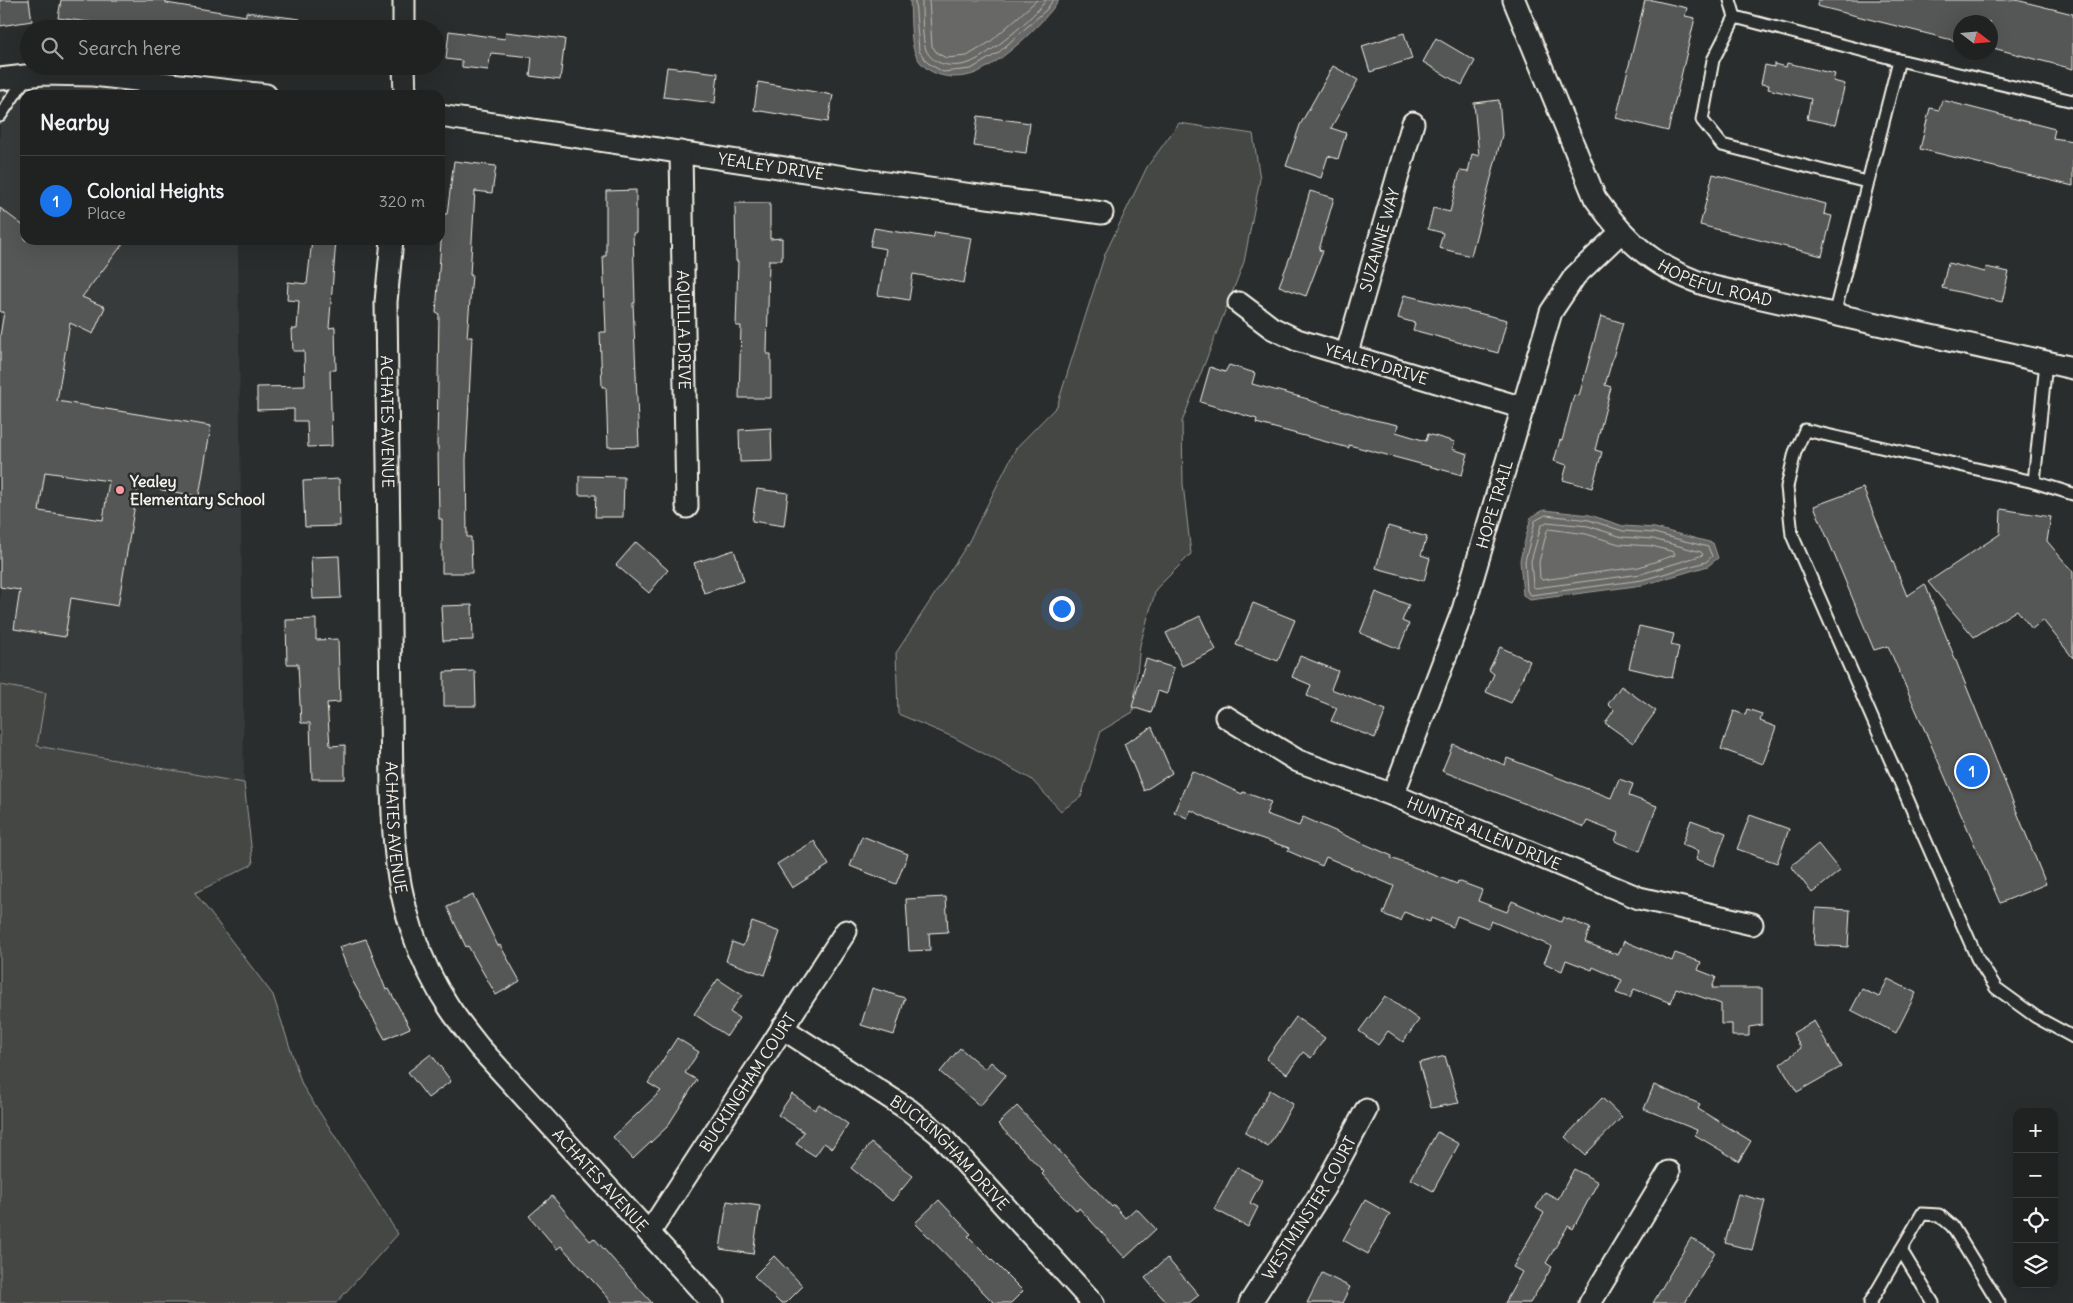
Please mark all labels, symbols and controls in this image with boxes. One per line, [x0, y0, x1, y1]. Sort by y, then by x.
north arrow [1953, 15, 1998, 60]
search box [20, 20, 445, 75]
icon: search [38, 34, 66, 62]
text: Search here [78, 36, 181, 60]
text: Nearby [40, 109, 110, 136]
street label: YEALEY DRIVE [717, 148, 826, 184]
text: Colonial Heights [87, 179, 224, 203]
street label: SUZANNE WAY [1355, 185, 1404, 294]
text: 1 [53, 191, 59, 211]
text: 320 m [379, 191, 425, 211]
text: Place [87, 203, 126, 223]
street label: HOPEFUL ROAD [1654, 255, 1774, 310]
street label: AQUILLA DRIVE [673, 270, 695, 390]
street label: YEALEY DRIVE [1322, 339, 1431, 389]
street label: ACHATES AVENUE [377, 355, 398, 488]
street label: HOPE TRAIL [1472, 457, 1517, 551]
place label: Yealey Elementary School [129, 471, 265, 510]
marker: Yealey Elementary School [114, 484, 126, 496]
your location [1049, 596, 1075, 622]
pin: 1 [1956, 752, 1988, 790]
street label: ACHATES AVENUE [382, 761, 412, 895]
street label: HUNTER ALLEN DRIVE [1404, 792, 1564, 874]
street label: BUCKINGHAM COURT [695, 1009, 800, 1155]
street label: BUCKINGHAM DRIVE [887, 1091, 1013, 1214]
map controls [2013, 1108, 2058, 1288]
button: + [2013, 1108, 2058, 1153]
street label: ACHATES AVENUE [548, 1124, 653, 1236]
street label: WESTMINSTER COURT [1258, 1133, 1360, 1283]
button: − [2013, 1153, 2058, 1198]
button: locate [2013, 1198, 2058, 1243]
button: layers [2013, 1243, 2058, 1288]

